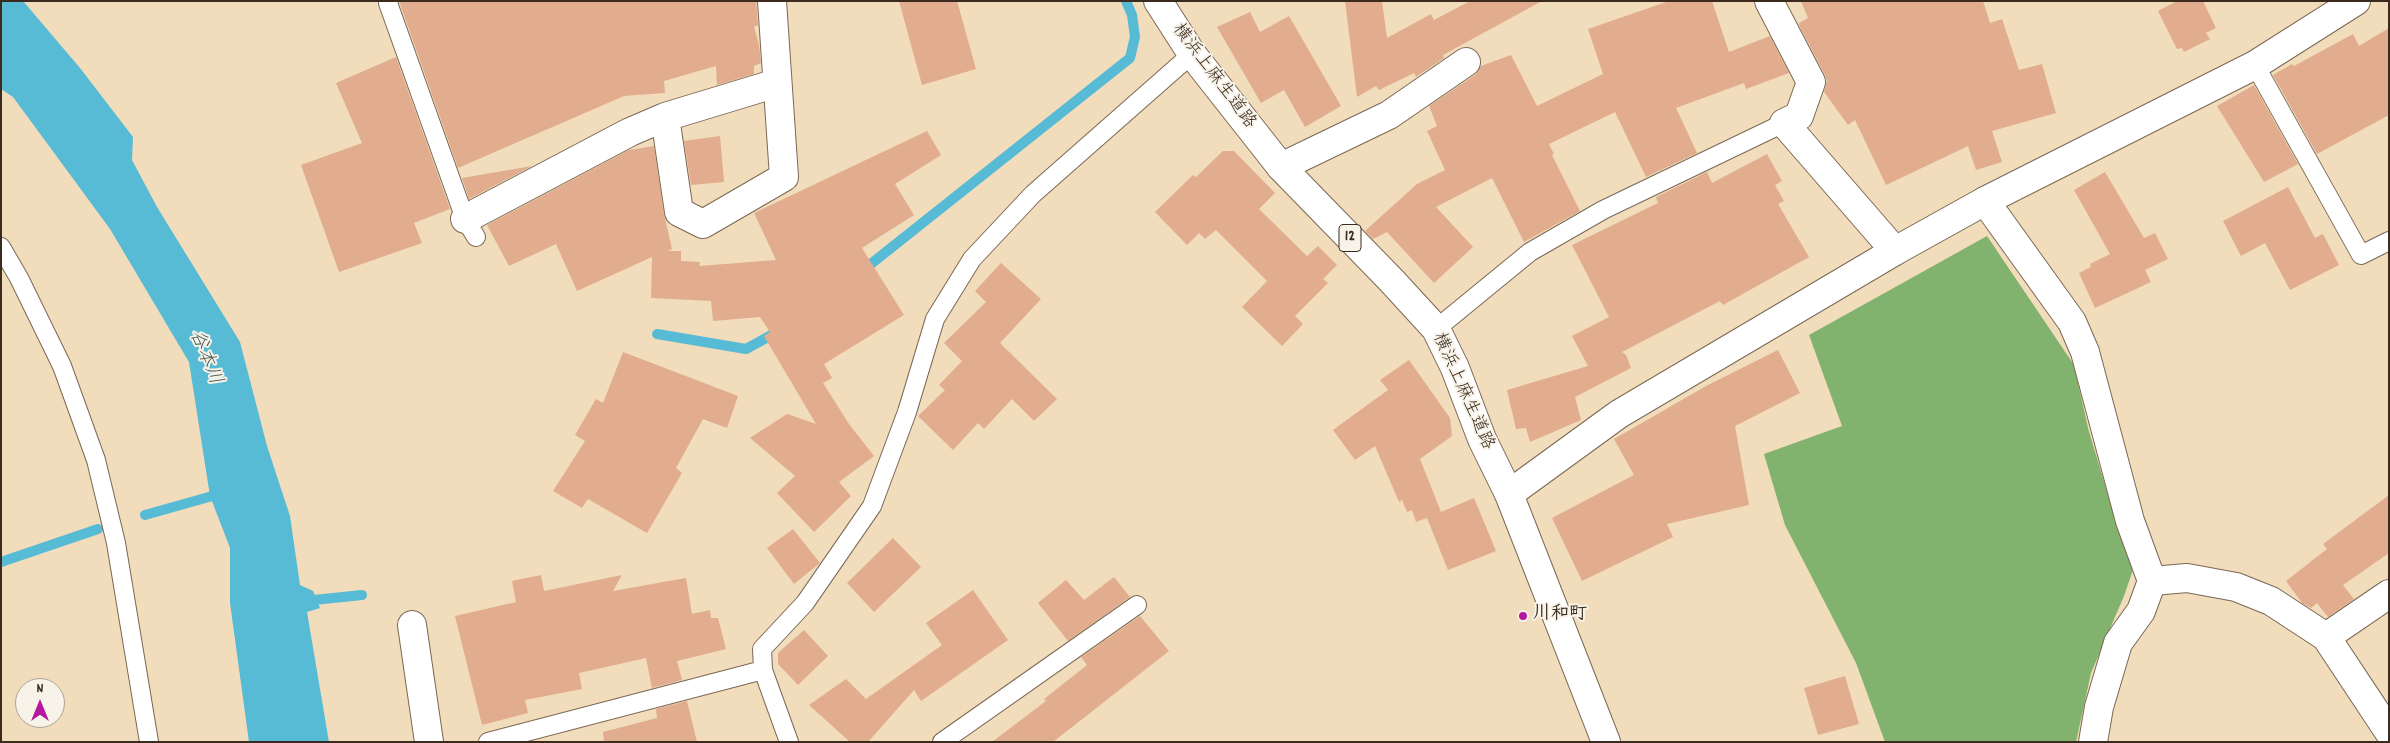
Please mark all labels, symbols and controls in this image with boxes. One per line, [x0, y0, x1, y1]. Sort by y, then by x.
street label: 横浜上麻生道路 [1166, 20, 1260, 134]
road number: 12 [1339, 224, 1361, 252]
water label: 谷本川 [183, 327, 225, 389]
street label: 横浜上麻生道路 [1427, 330, 1497, 454]
place label: 川和町 [1533, 605, 1587, 627]
marker: 川和町 [1517, 610, 1529, 622]
north arrow [15, 678, 65, 728]
text: N [37, 679, 43, 699]

